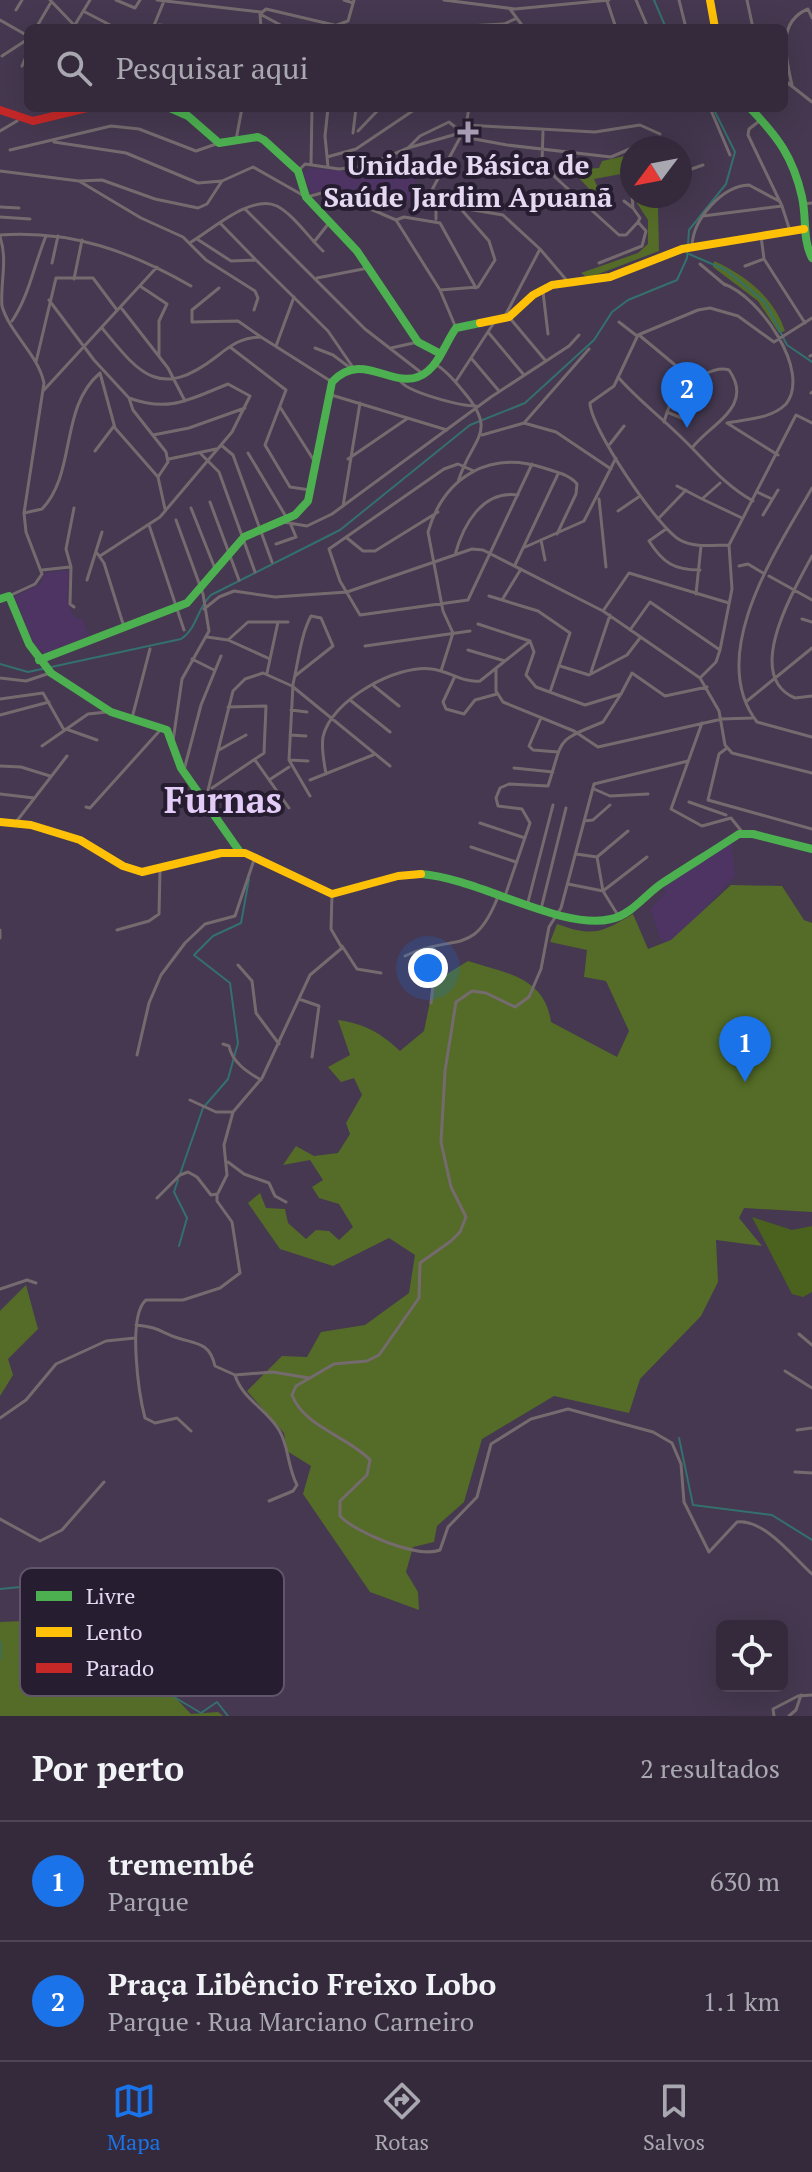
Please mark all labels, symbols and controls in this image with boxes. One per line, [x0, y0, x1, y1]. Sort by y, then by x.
search box [24, 24, 788, 112]
icon: search [52, 46, 96, 90]
text: Pesquisar aqui [116, 48, 309, 88]
marker: Unidade Básica de Saúde Jardim Apuanã [457, 121, 479, 143]
north arrow [620, 136, 692, 208]
place label: Unidade Básica de Saúde Jardim Apuanã [323, 146, 613, 215]
pin: 2 [661, 362, 713, 428]
district label: Furnas [164, 776, 282, 823]
your location [408, 948, 448, 988]
pin: 1 [719, 1016, 771, 1082]
legend [20, 1568, 284, 1696]
text: Livre [86, 1581, 135, 1610]
text: Lento [86, 1617, 143, 1646]
map controls [716, 1620, 788, 1692]
button: locate [716, 1620, 788, 1692]
text: Parado [86, 1653, 154, 1682]
text: Por perto [32, 1746, 184, 1791]
text: 2 resultados [640, 1751, 780, 1785]
text: tremembé [108, 1844, 254, 1884]
text: 1 [51, 1864, 65, 1898]
text: 630 m [710, 1864, 780, 1898]
text: Parque [108, 1884, 189, 1918]
text: Praça Libêncio Freixo Lobo [108, 1964, 496, 2004]
text: 2 [51, 1984, 65, 2018]
text: 1.1 km [703, 1984, 780, 2018]
text: Parque · Rua Marciano Carneiro [108, 2004, 474, 2038]
tab: Mapa [107, 2079, 161, 2156]
tab: Rotas [375, 2079, 429, 2156]
tab: Salvos [643, 2079, 705, 2156]

